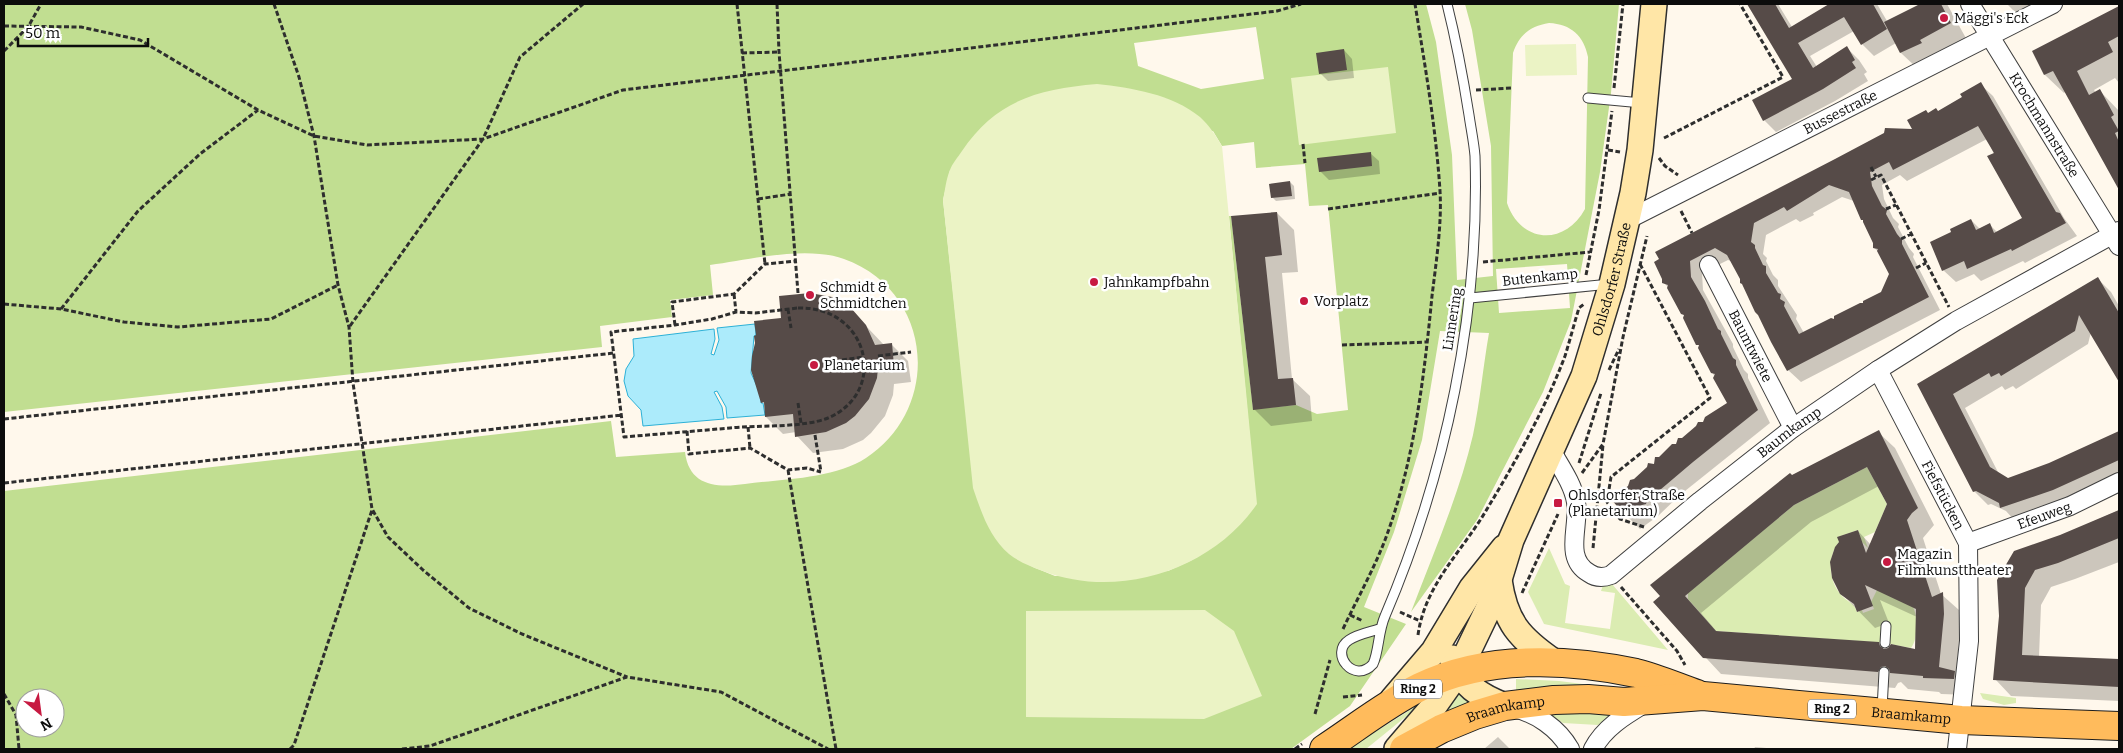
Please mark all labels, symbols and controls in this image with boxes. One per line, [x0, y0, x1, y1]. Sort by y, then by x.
place label: Mäggi's Eck [1954, 10, 2029, 27]
marker: Mäggi's Eck [1938, 12, 1950, 24]
scale bar [18, 15, 148, 47]
text: 50 m [25, 24, 61, 42]
street label: Krochmannstraße [2005, 70, 2083, 181]
street label: Bussestraße [1801, 87, 1880, 138]
street label: Ohlsdorfer Straße [1589, 221, 1635, 338]
street label: Butenkamp [1501, 265, 1579, 290]
place label: Jahnkampfbahn [1103, 274, 1210, 291]
marker: Jahnkampfbahn [1088, 276, 1100, 288]
place label: Schmidt & Schmidtchen [820, 279, 907, 312]
street label: Linnering [1439, 286, 1466, 352]
marker: Schmidt & Schmidtchen [804, 289, 816, 301]
place label: Vorplatz [1314, 293, 1369, 310]
marker: Vorplatz [1298, 295, 1310, 307]
street label: Baumtwiete [1725, 307, 1776, 385]
place label: Planetarium [824, 357, 906, 374]
marker: Planetarium [808, 359, 820, 371]
street label: Baumkamp [1754, 403, 1825, 462]
street label: Fiefstücken [1918, 458, 1968, 533]
place label: Ohlsdorfer Straße (Planetarium) [1568, 487, 1685, 520]
marker: Ohlsdorfer Straße (Planetarium) [1552, 497, 1564, 509]
street label: Efeuweg [2015, 498, 2074, 533]
place label: Magazin Filmkunsttheater [1897, 546, 2011, 579]
marker: Magazin Filmkunsttheater [1881, 556, 1893, 568]
road number: Ring 2 [1394, 680, 1442, 699]
north arrow [15, 688, 65, 738]
street label: Braamkamp [1464, 693, 1546, 727]
road number: Ring 2 [1808, 700, 1856, 719]
street label: Braamkamp [1870, 704, 1952, 728]
text: N [37, 714, 55, 734]

